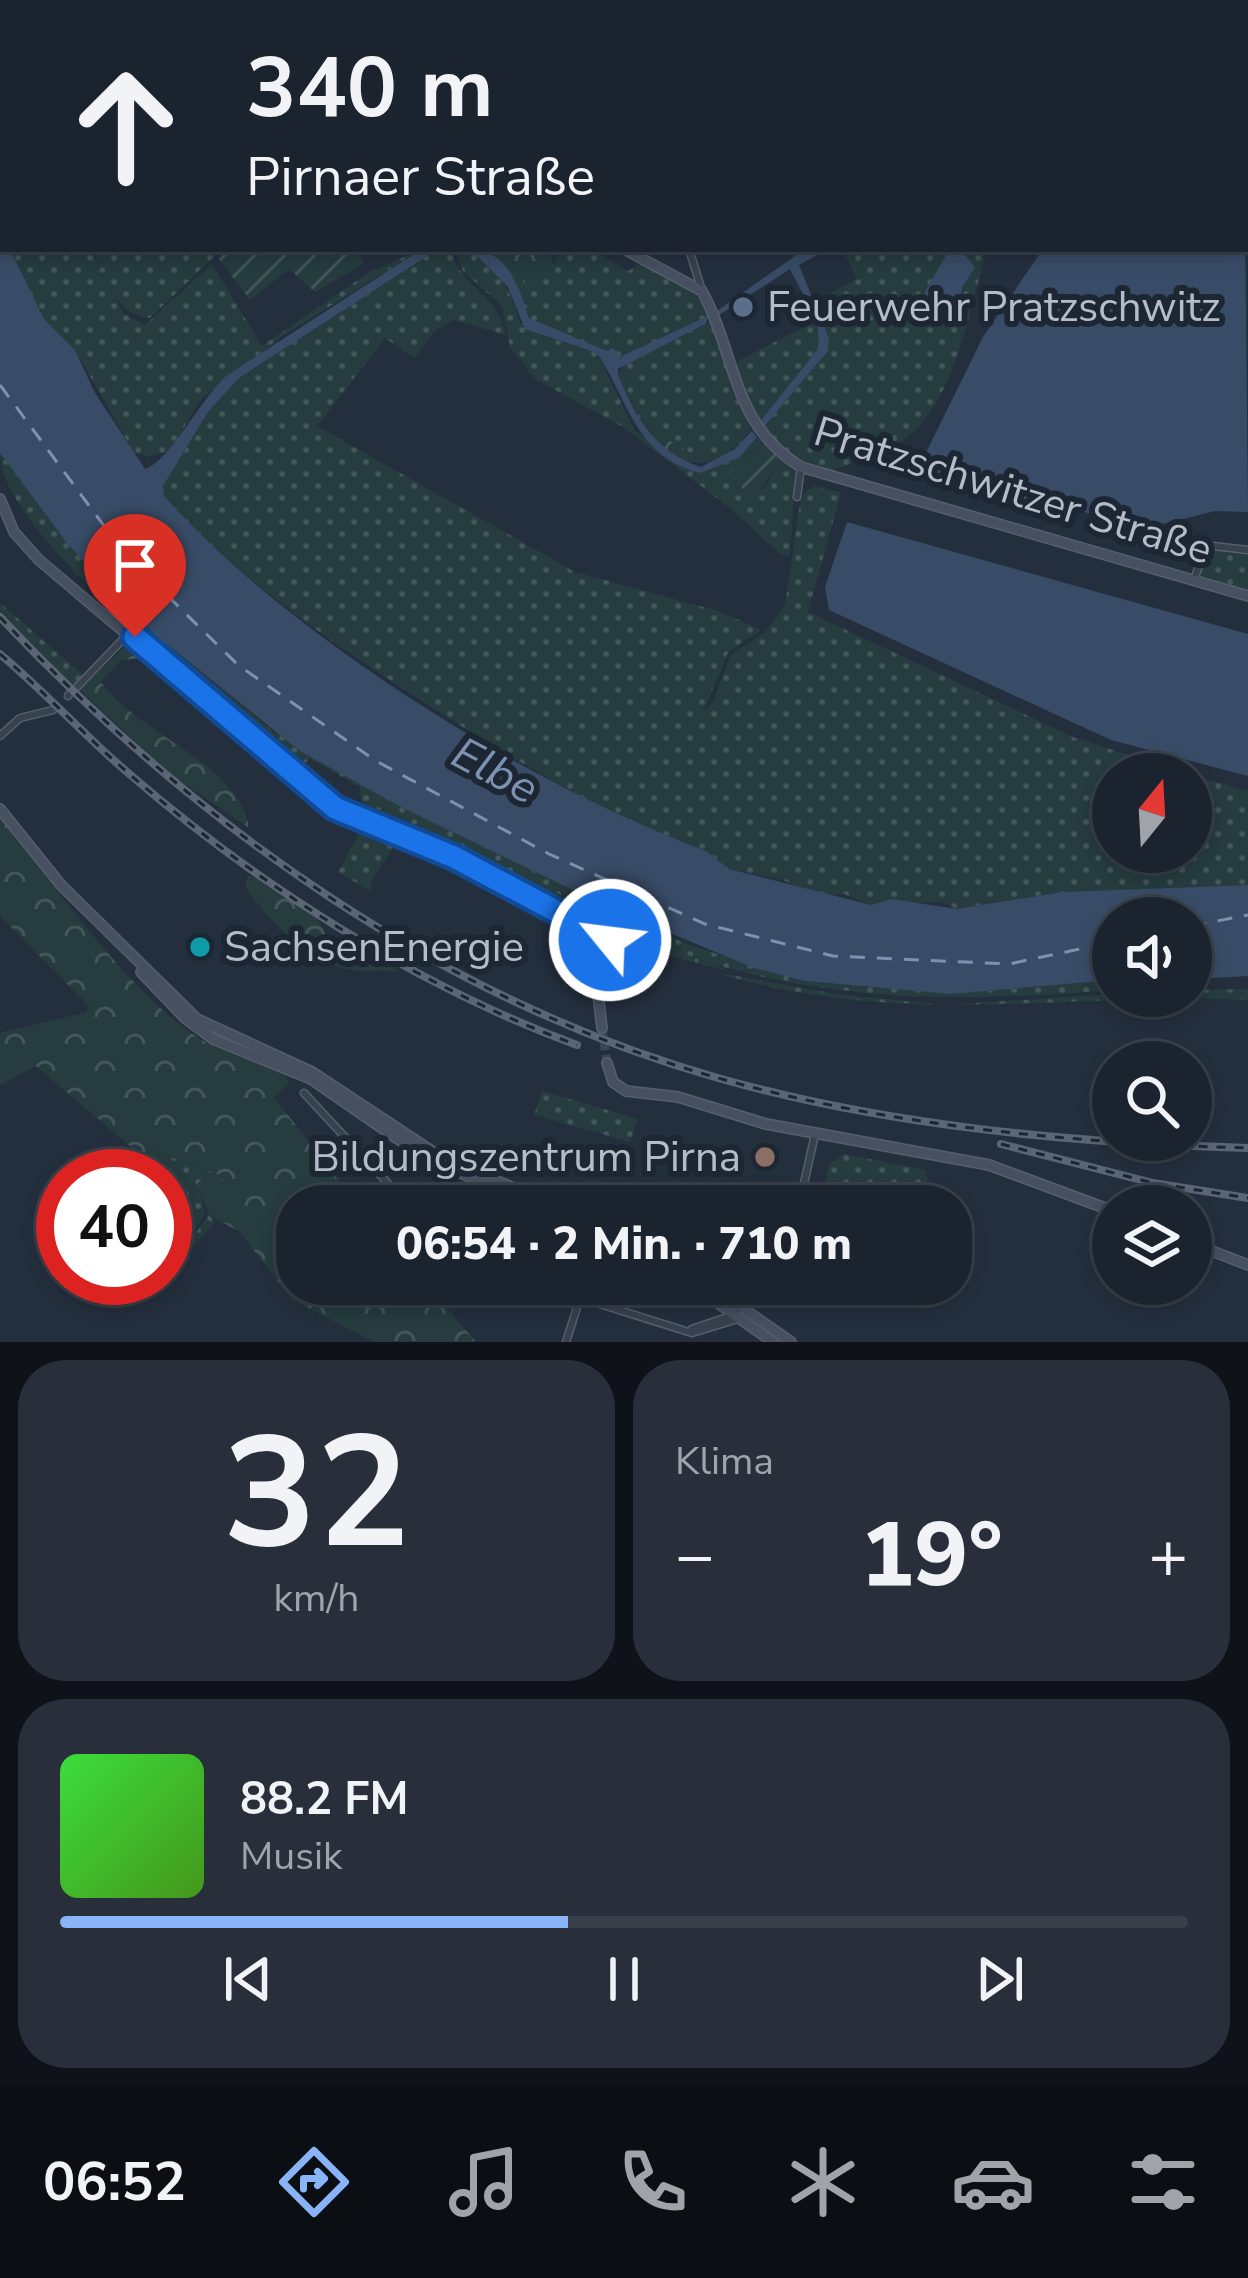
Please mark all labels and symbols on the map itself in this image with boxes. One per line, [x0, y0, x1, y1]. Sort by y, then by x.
place label: Feuerwehr Pratzschwitz [767, 279, 1221, 336]
marker: Feuerwehr Pratzschwitz [730, 294, 756, 320]
street label: Pratzschwitzer Straße [807, 403, 1219, 579]
pin [84, 514, 186, 637]
water label: Elbe [441, 723, 549, 819]
north arrow [1092, 753, 1212, 873]
position arrow [547, 877, 673, 1003]
place label: SachsenEnergie [224, 919, 524, 976]
marker: SachsenEnergie [187, 934, 213, 960]
place label: Bildungszentrum Pirna [311, 1129, 741, 1186]
marker: Bildungszentrum Pirna [752, 1144, 778, 1170]
speed limit sign: 40 [36, 1149, 192, 1305]

